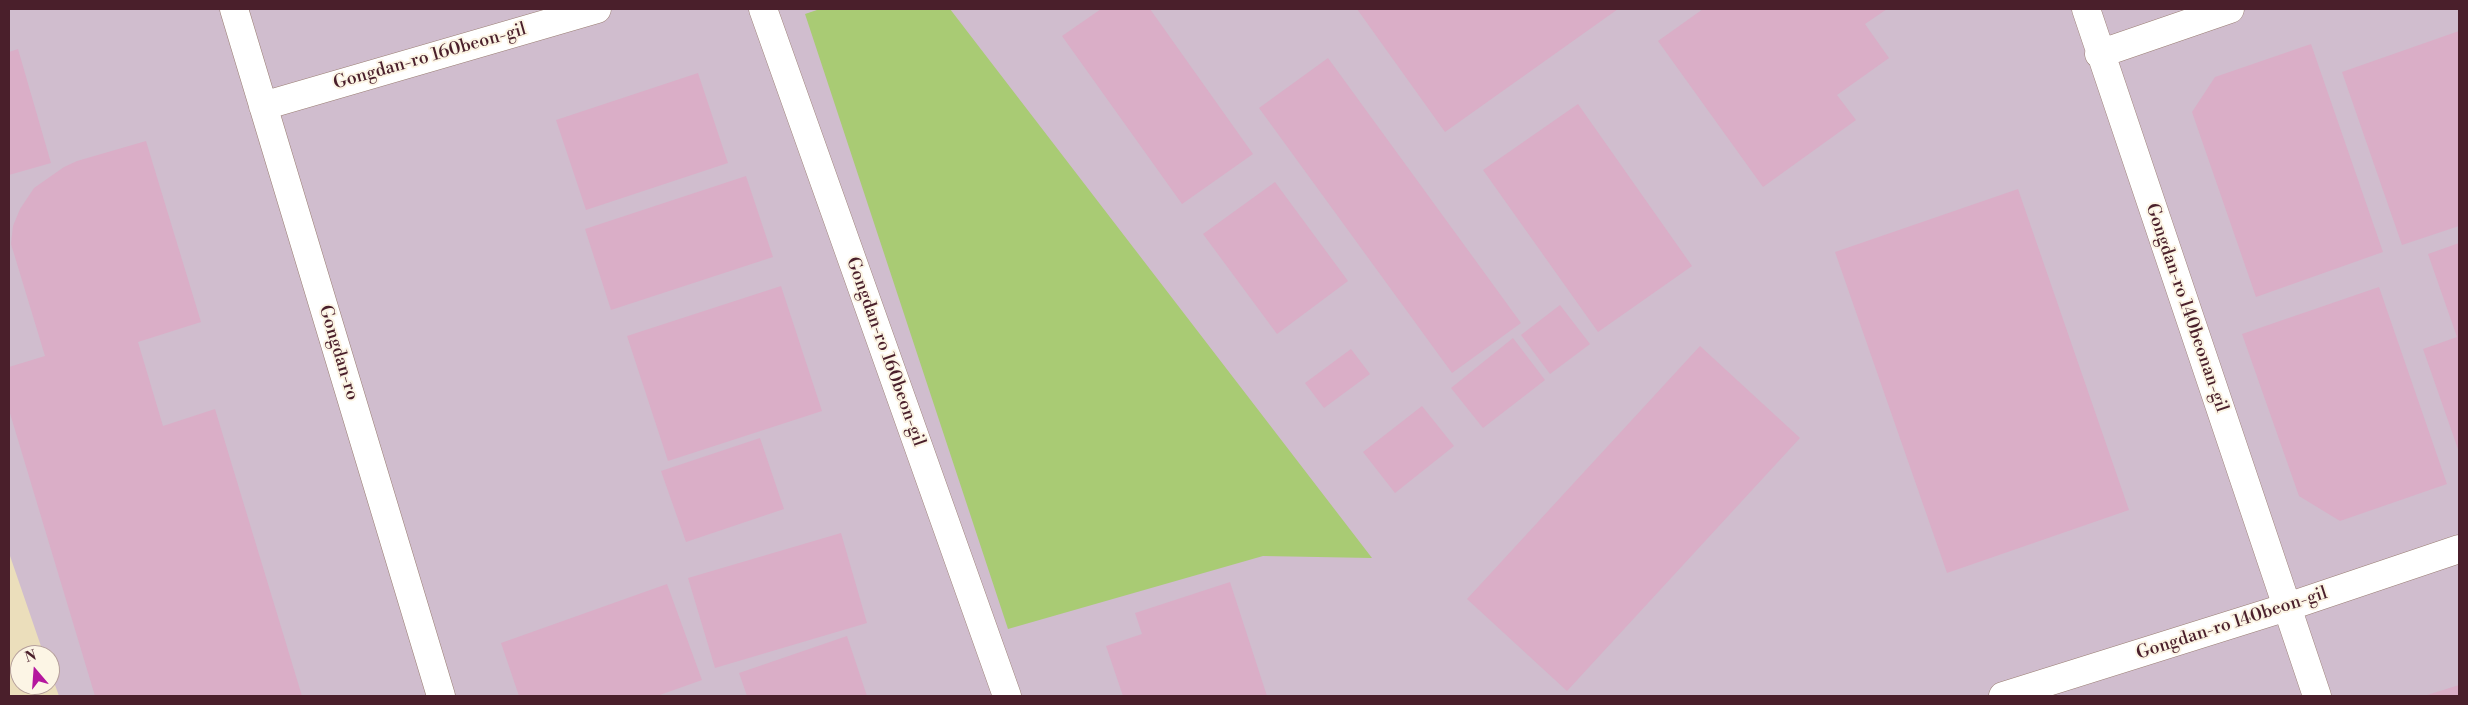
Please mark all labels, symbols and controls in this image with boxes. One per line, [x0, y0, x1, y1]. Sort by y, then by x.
street label: Gongdan-ro 160beon-gil [331, 19, 529, 95]
street label: Gongdan-ro 140beonan-gil [2140, 201, 2232, 415]
street label: Gongdan-ro 160beon-gil [841, 254, 929, 450]
street label: Gongdan-ro [313, 303, 363, 403]
street label: Gongdan-ro 140beon-gil [2134, 583, 2330, 665]
north arrow [10, 645, 60, 695]
text: N [23, 646, 39, 667]

